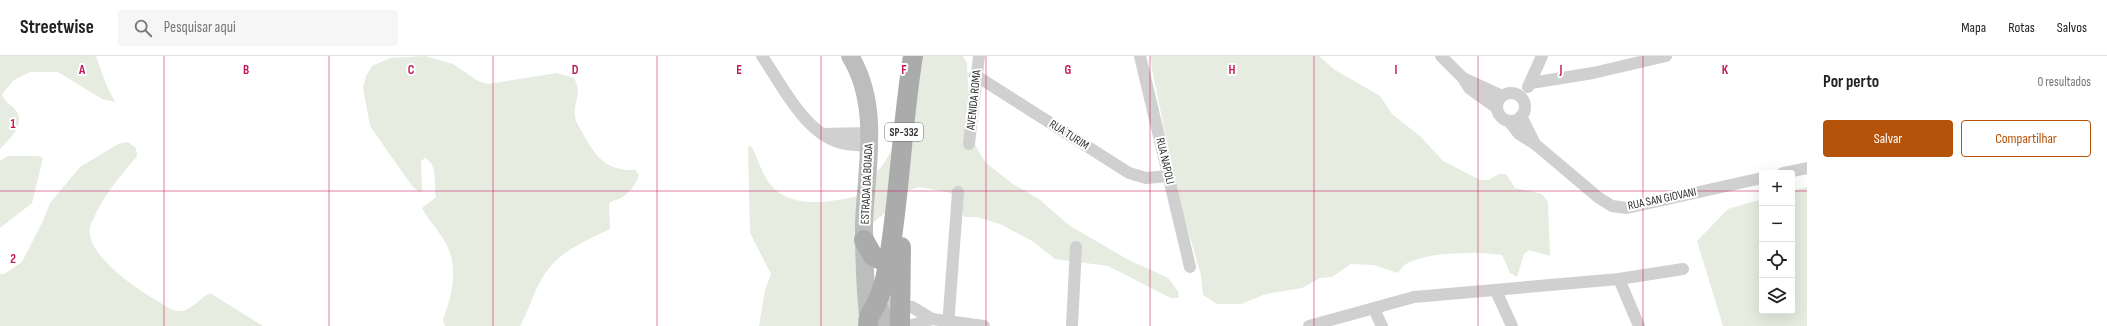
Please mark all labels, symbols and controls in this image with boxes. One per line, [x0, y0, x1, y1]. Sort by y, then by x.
search box [118, 10, 398, 46]
text: Streetwise [20, 16, 94, 39]
icon: search [132, 17, 154, 39]
text: Pesquisar aqui [164, 18, 236, 37]
text: Mapa [1961, 19, 1986, 36]
text: Rotas [2008, 19, 2035, 36]
text: Salvos [2057, 19, 2087, 36]
text: A [78, 62, 86, 78]
text: B [243, 62, 249, 78]
text: C [408, 62, 415, 78]
text: D [572, 62, 579, 78]
text: E [736, 62, 742, 78]
text: F [901, 62, 907, 78]
text: G [1065, 62, 1072, 78]
text: H [1229, 62, 1236, 78]
text: I [1395, 62, 1398, 78]
text: J [1559, 62, 1563, 78]
text: K [1722, 62, 1729, 78]
street label: AVENIDA ROMA [963, 68, 985, 132]
text: Por perto [1823, 72, 1879, 92]
text: 0 resultados [2037, 74, 2091, 90]
text: 1 [10, 116, 16, 132]
street label: RUA TURIM [1046, 117, 1092, 153]
button: Salvar [1823, 120, 1953, 157]
button: Compartilhar [1961, 120, 2091, 157]
road number: SP-332 [885, 123, 923, 141]
street label: RUA NAPOLI [1152, 136, 1178, 186]
street label: ESTRADA DA BOIADA [857, 142, 877, 225]
map controls [1759, 170, 1795, 314]
button: + [1759, 170, 1795, 206]
street label: RUA SAN GIOVANI [1626, 184, 1698, 214]
button: − [1759, 206, 1795, 242]
button: locate [1759, 242, 1795, 278]
text: 2 [10, 251, 16, 267]
button: layers [1759, 278, 1795, 314]

